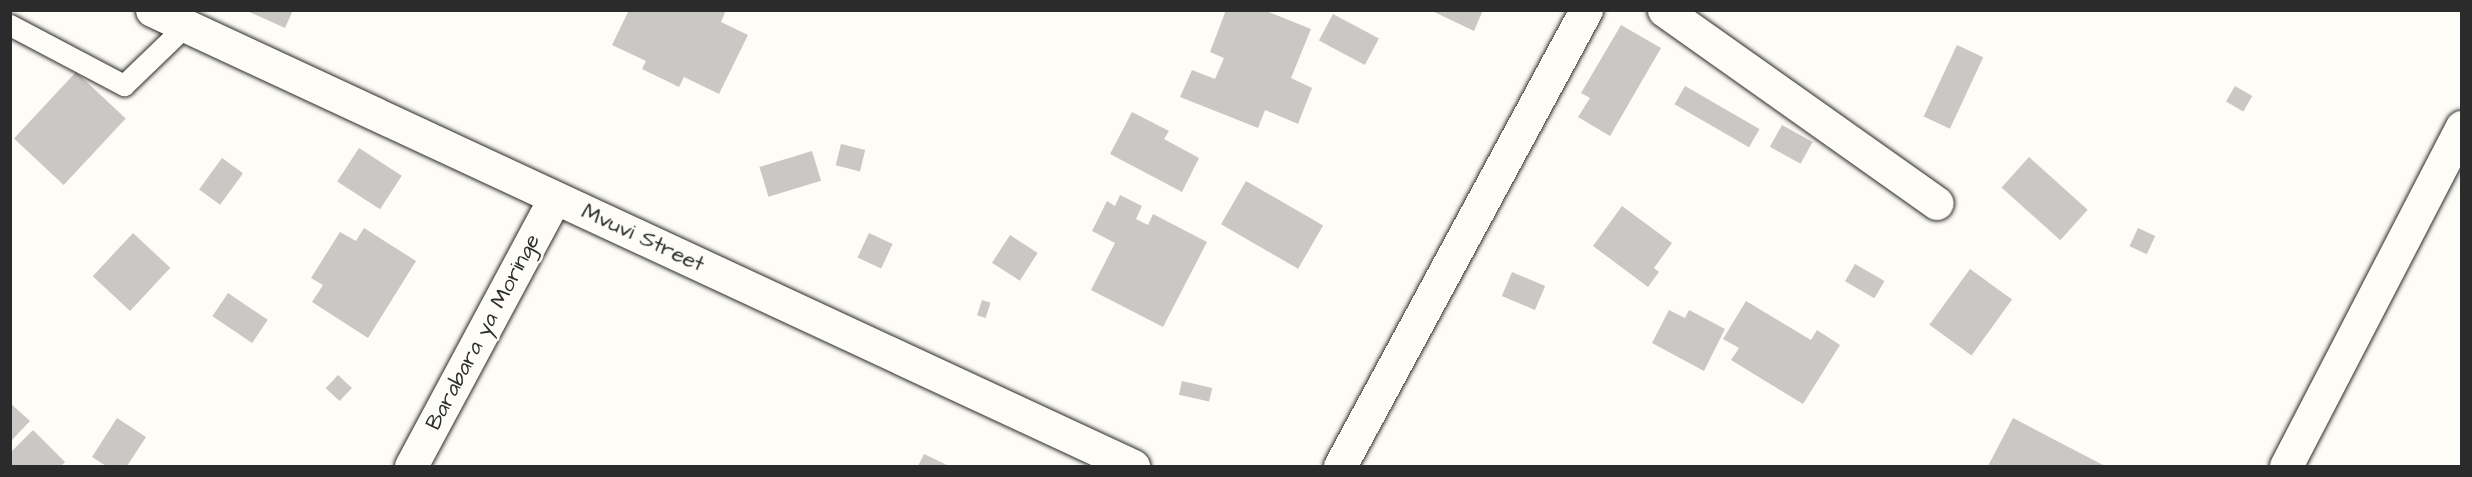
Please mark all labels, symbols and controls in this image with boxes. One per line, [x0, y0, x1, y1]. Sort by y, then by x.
street label: Mvuvi Street [578, 198, 708, 278]
street label: Barabara ya Moringe [420, 229, 546, 435]

